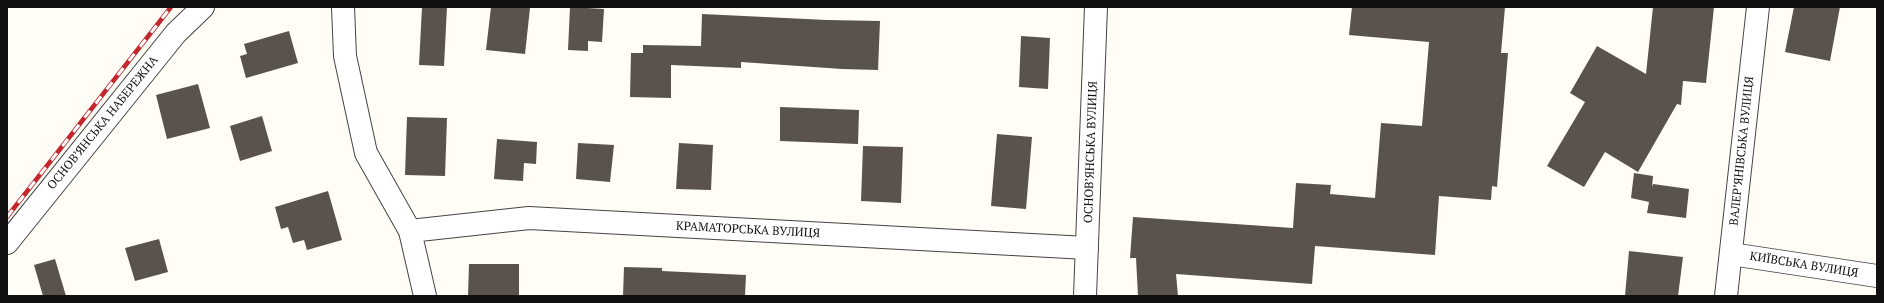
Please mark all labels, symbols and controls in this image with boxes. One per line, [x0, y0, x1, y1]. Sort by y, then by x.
street label: ОСНОВ’ЯНСЬКА НАБЕРЕЖНА [45, 53, 161, 193]
street label: ВАЛЕР’ЯНІВСЬКА ВУЛИЦЯ [1727, 76, 1757, 226]
street label: ОСНОВ’ЯНСЬКА ВУЛИЦЯ [1081, 81, 1101, 223]
street label: КРАМАТОРСЬКА ВУЛИЦЯ [676, 219, 820, 241]
street label: КИЇВСЬКА ВУЛИЦЯ [1749, 249, 1859, 281]

